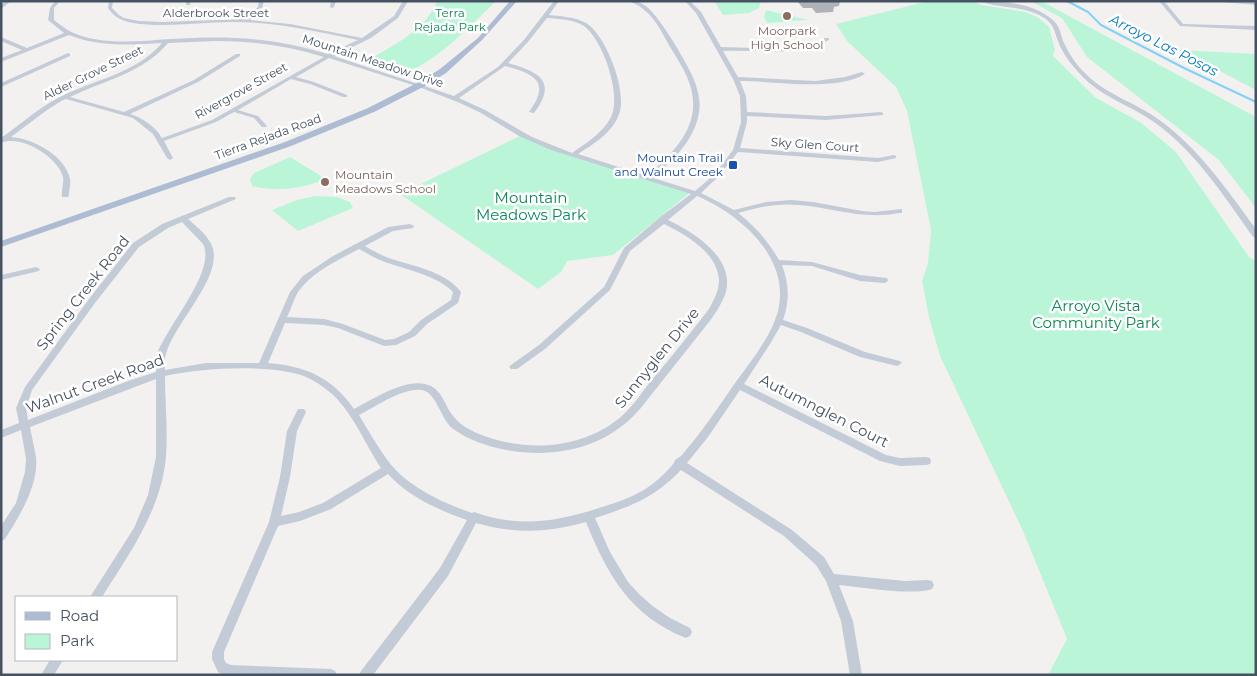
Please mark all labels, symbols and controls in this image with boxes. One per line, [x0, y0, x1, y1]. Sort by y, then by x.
street label: Alderbrook Street [163, 5, 269, 20]
park label: Terra Rejada Park [414, 5, 487, 34]
water label: Arroyo Las Posas [1106, 9, 1221, 80]
marker: Moorpark High School [781, 10, 793, 22]
place label: Moorpark High School [751, 23, 823, 52]
street label: Mountain Meadow Drive [301, 31, 446, 90]
street label: Alder Grove Street [40, 42, 145, 103]
street label: Rivergrove Street [192, 59, 290, 122]
street label: Tierra Rejada Road [212, 110, 323, 163]
street label: Sky Glen Court [770, 134, 860, 155]
place label: Mountain Trail and Walnut Creek [615, 150, 724, 179]
marker: Mountain Trail and Walnut Creek [727, 159, 739, 171]
place label: Mountain Meadows School [335, 167, 436, 196]
marker: Mountain Meadows School [319, 176, 331, 188]
park label: Mountain Meadows Park [476, 188, 586, 224]
street label: Spring Creek Road [32, 232, 133, 354]
park label: Arroyo Vista Community Park [1032, 296, 1160, 332]
street label: Sunnyglen Drive [610, 304, 703, 412]
street label: Walnut Creek Road [23, 350, 167, 417]
street label: Autumnglen Court [756, 370, 892, 451]
legend [15, 596, 178, 661]
text: Road [60, 606, 99, 625]
text: Park [60, 631, 94, 650]

